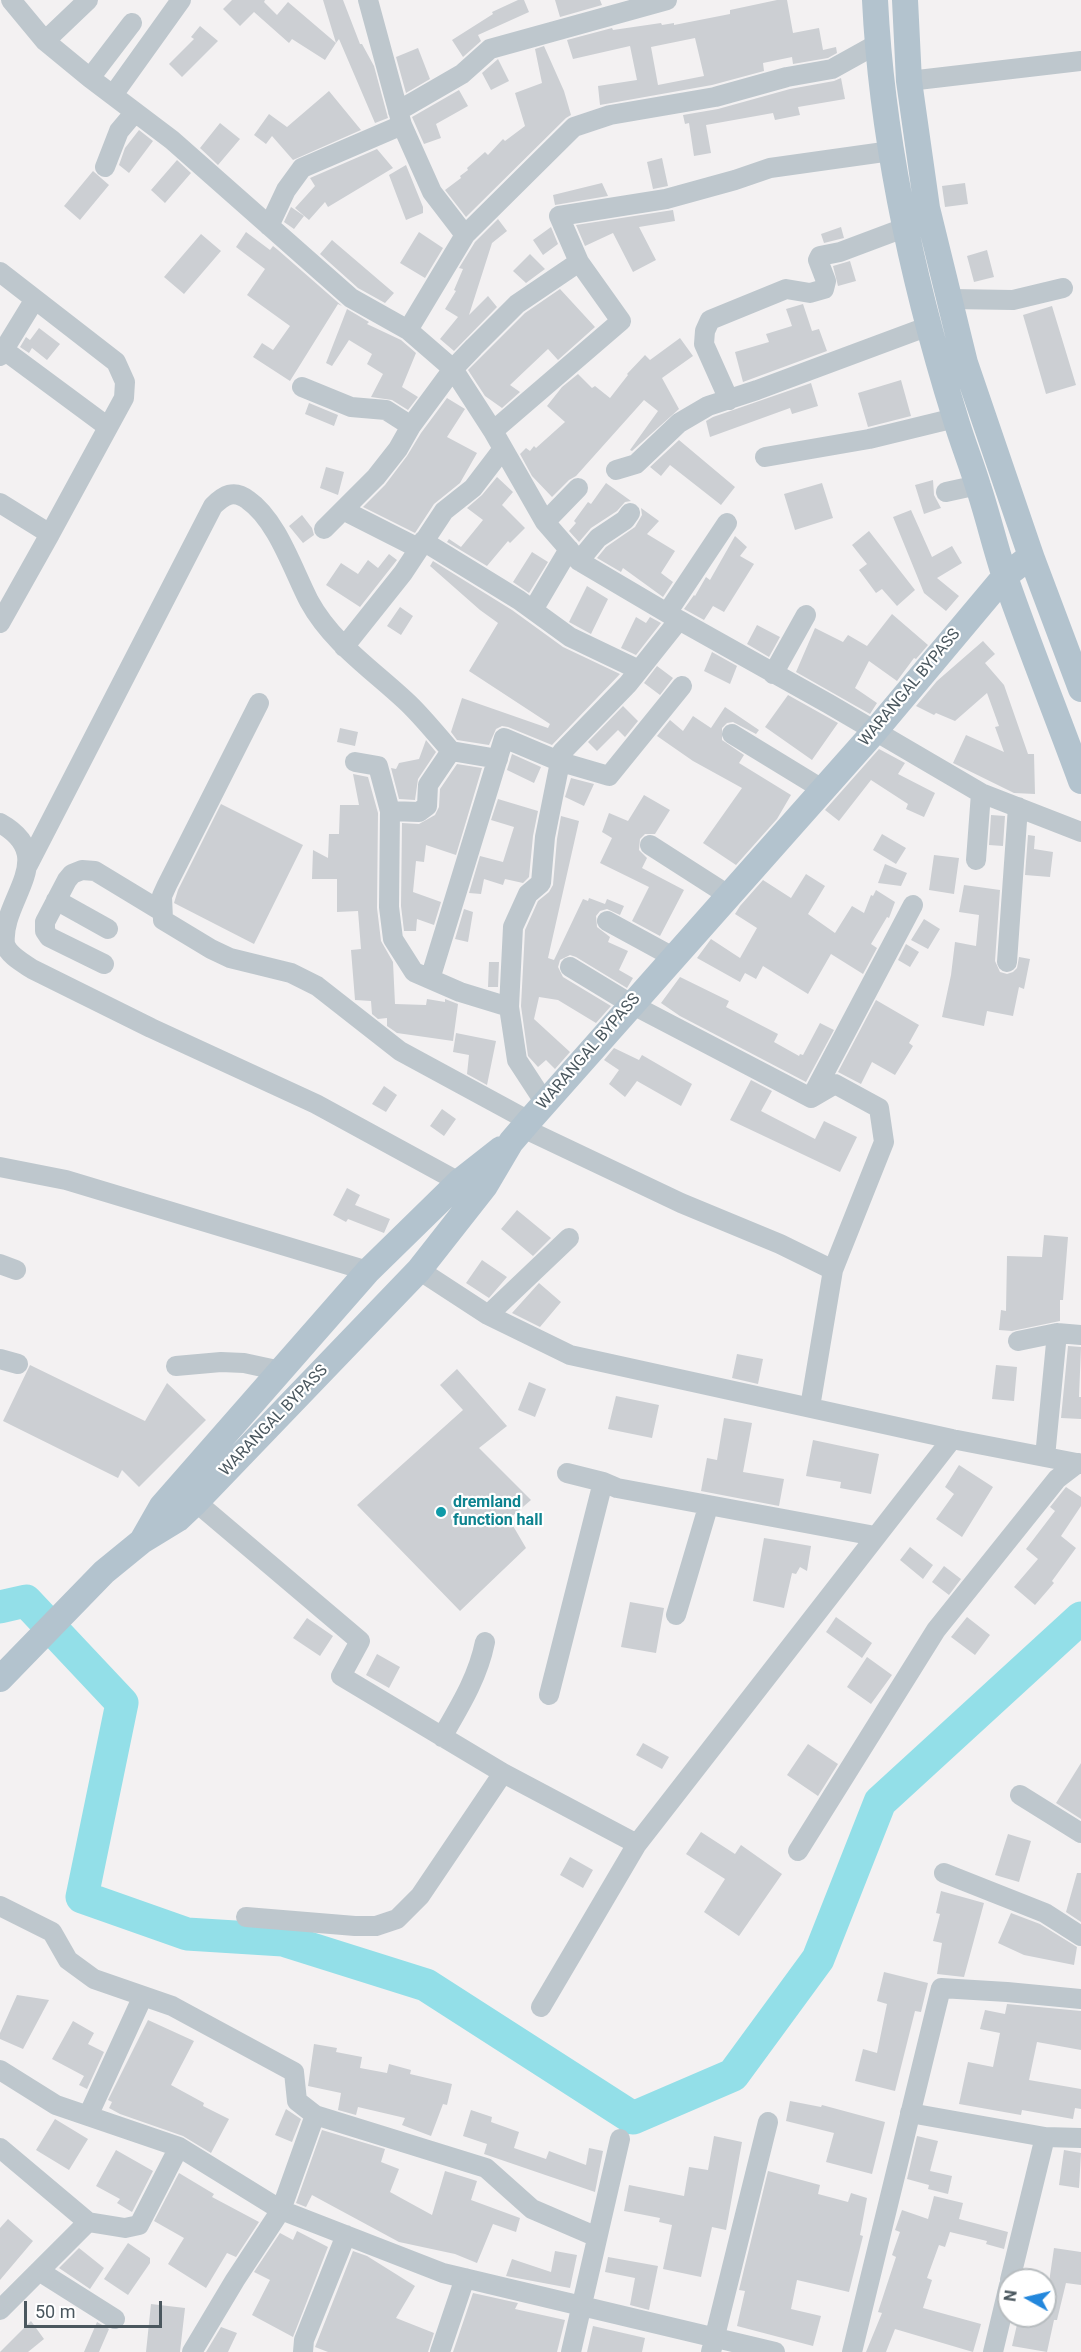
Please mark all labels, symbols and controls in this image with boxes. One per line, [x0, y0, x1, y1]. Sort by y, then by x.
street label: WARANGAL BYPASS [855, 625, 965, 751]
street label: WARANGAL BYPASS [533, 990, 645, 1114]
street label: WARANGAL BYPASS [216, 1361, 332, 1481]
place label: dremland function hall [453, 1493, 543, 1531]
marker: dremland function hall [434, 1505, 448, 1519]
north arrow [997, 2268, 1057, 2328]
scale bar [27, 2289, 165, 2327]
text: N [1000, 2289, 1021, 2303]
text: 50 m [35, 2301, 75, 2322]

